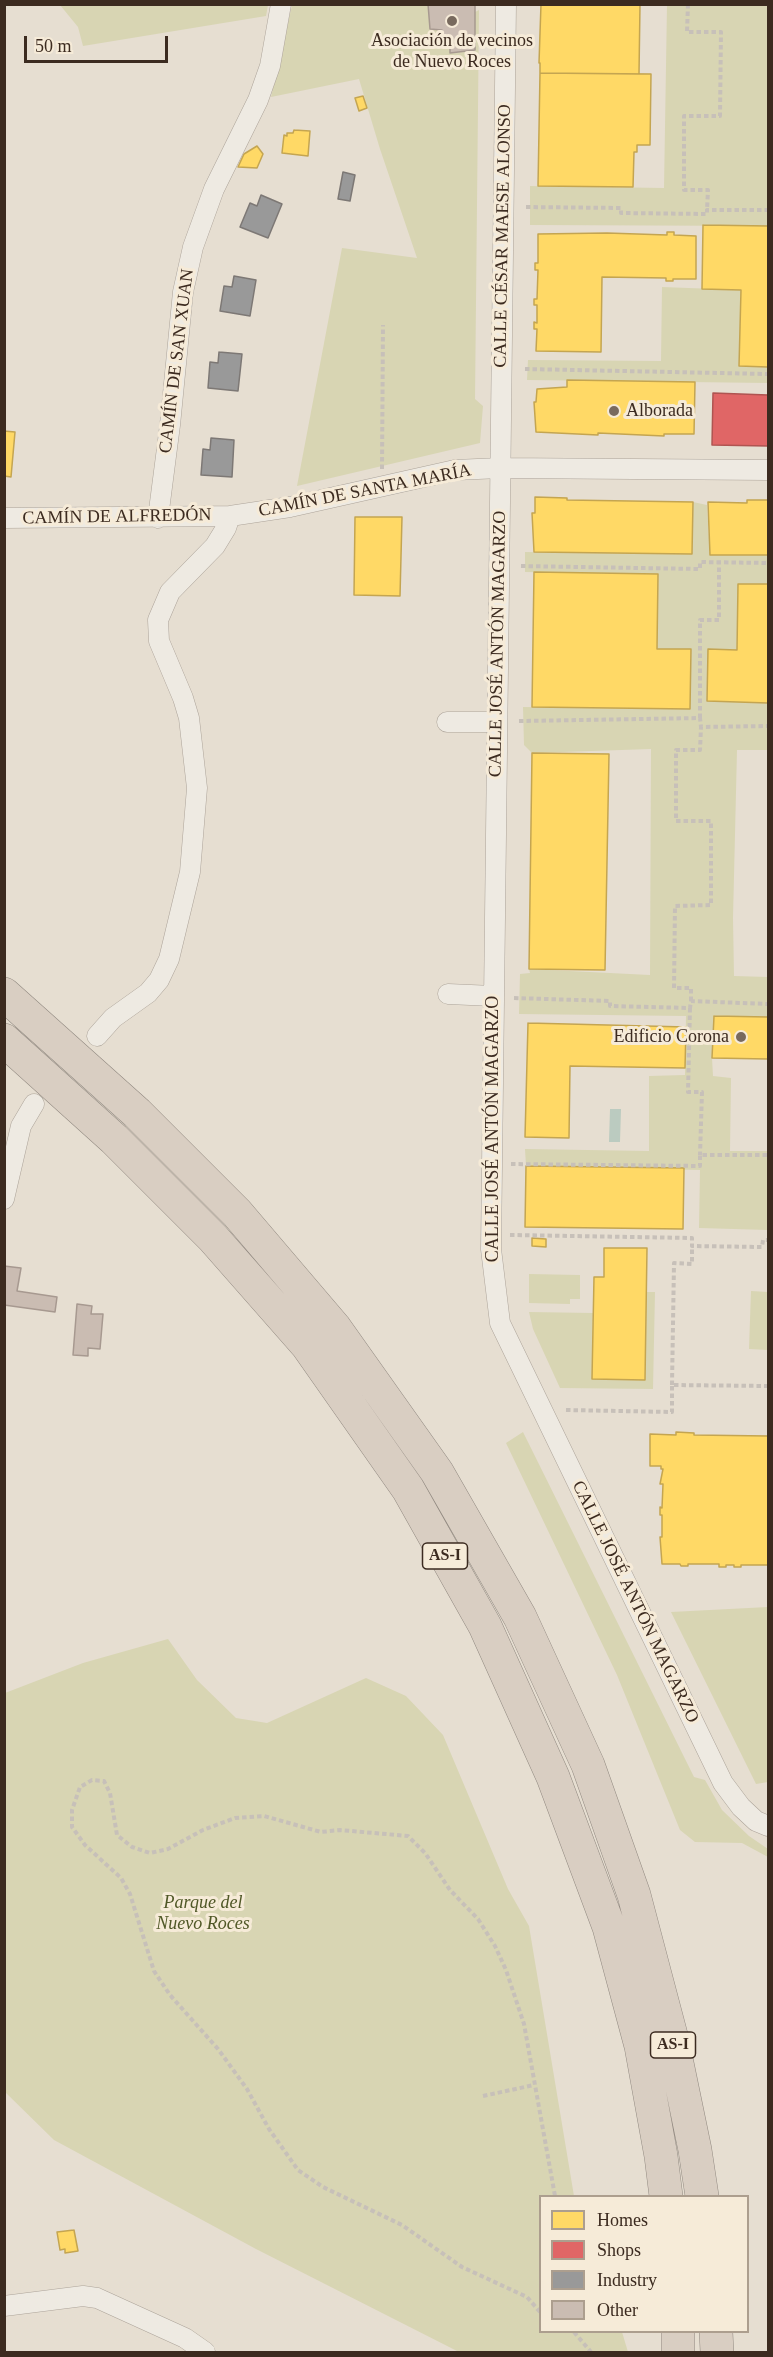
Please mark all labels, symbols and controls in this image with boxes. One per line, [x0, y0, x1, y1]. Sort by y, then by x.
marker: Asociación de vecinos de Nuevo Roces [445, 14, 459, 28]
scale bar [27, 24, 171, 62]
place label: Asociación de vecinos de Nuevo Roces [371, 30, 533, 72]
text: 50 m [35, 36, 72, 56]
street label: CALLE CÉSAR MAESE ALONSO [490, 104, 516, 368]
street label: CAMÍN DE SAN XUAN [155, 268, 199, 454]
place label: Alborada [626, 400, 693, 422]
marker: Alborada [607, 404, 621, 418]
street label: CAMÍN DE SANTA MARÍA [257, 460, 473, 522]
street label: CAMÍN DE ALFREDÓN [22, 505, 212, 529]
street label: CALLE JOSÉ ANTÓN MAGARZO [485, 511, 511, 777]
street label: CALLE JOSÉ ANTÓN MAGARZO [482, 996, 504, 1262]
place label: Edificio Corona [614, 1026, 729, 1048]
marker: Edificio Corona [734, 1030, 748, 1044]
street label: CALLE JOSÉ ANTÓN MAGARZO [567, 1478, 703, 1726]
road number: AS-I [422, 1543, 468, 1569]
park label: Parque del Nuevo Roces [156, 1892, 250, 1934]
road number: AS-I [650, 2032, 696, 2058]
legend [539, 2195, 749, 2333]
text: Homes [597, 2210, 648, 2230]
text: Shops [597, 2240, 641, 2260]
text: Industry [597, 2270, 657, 2290]
text: Other [597, 2300, 638, 2320]

